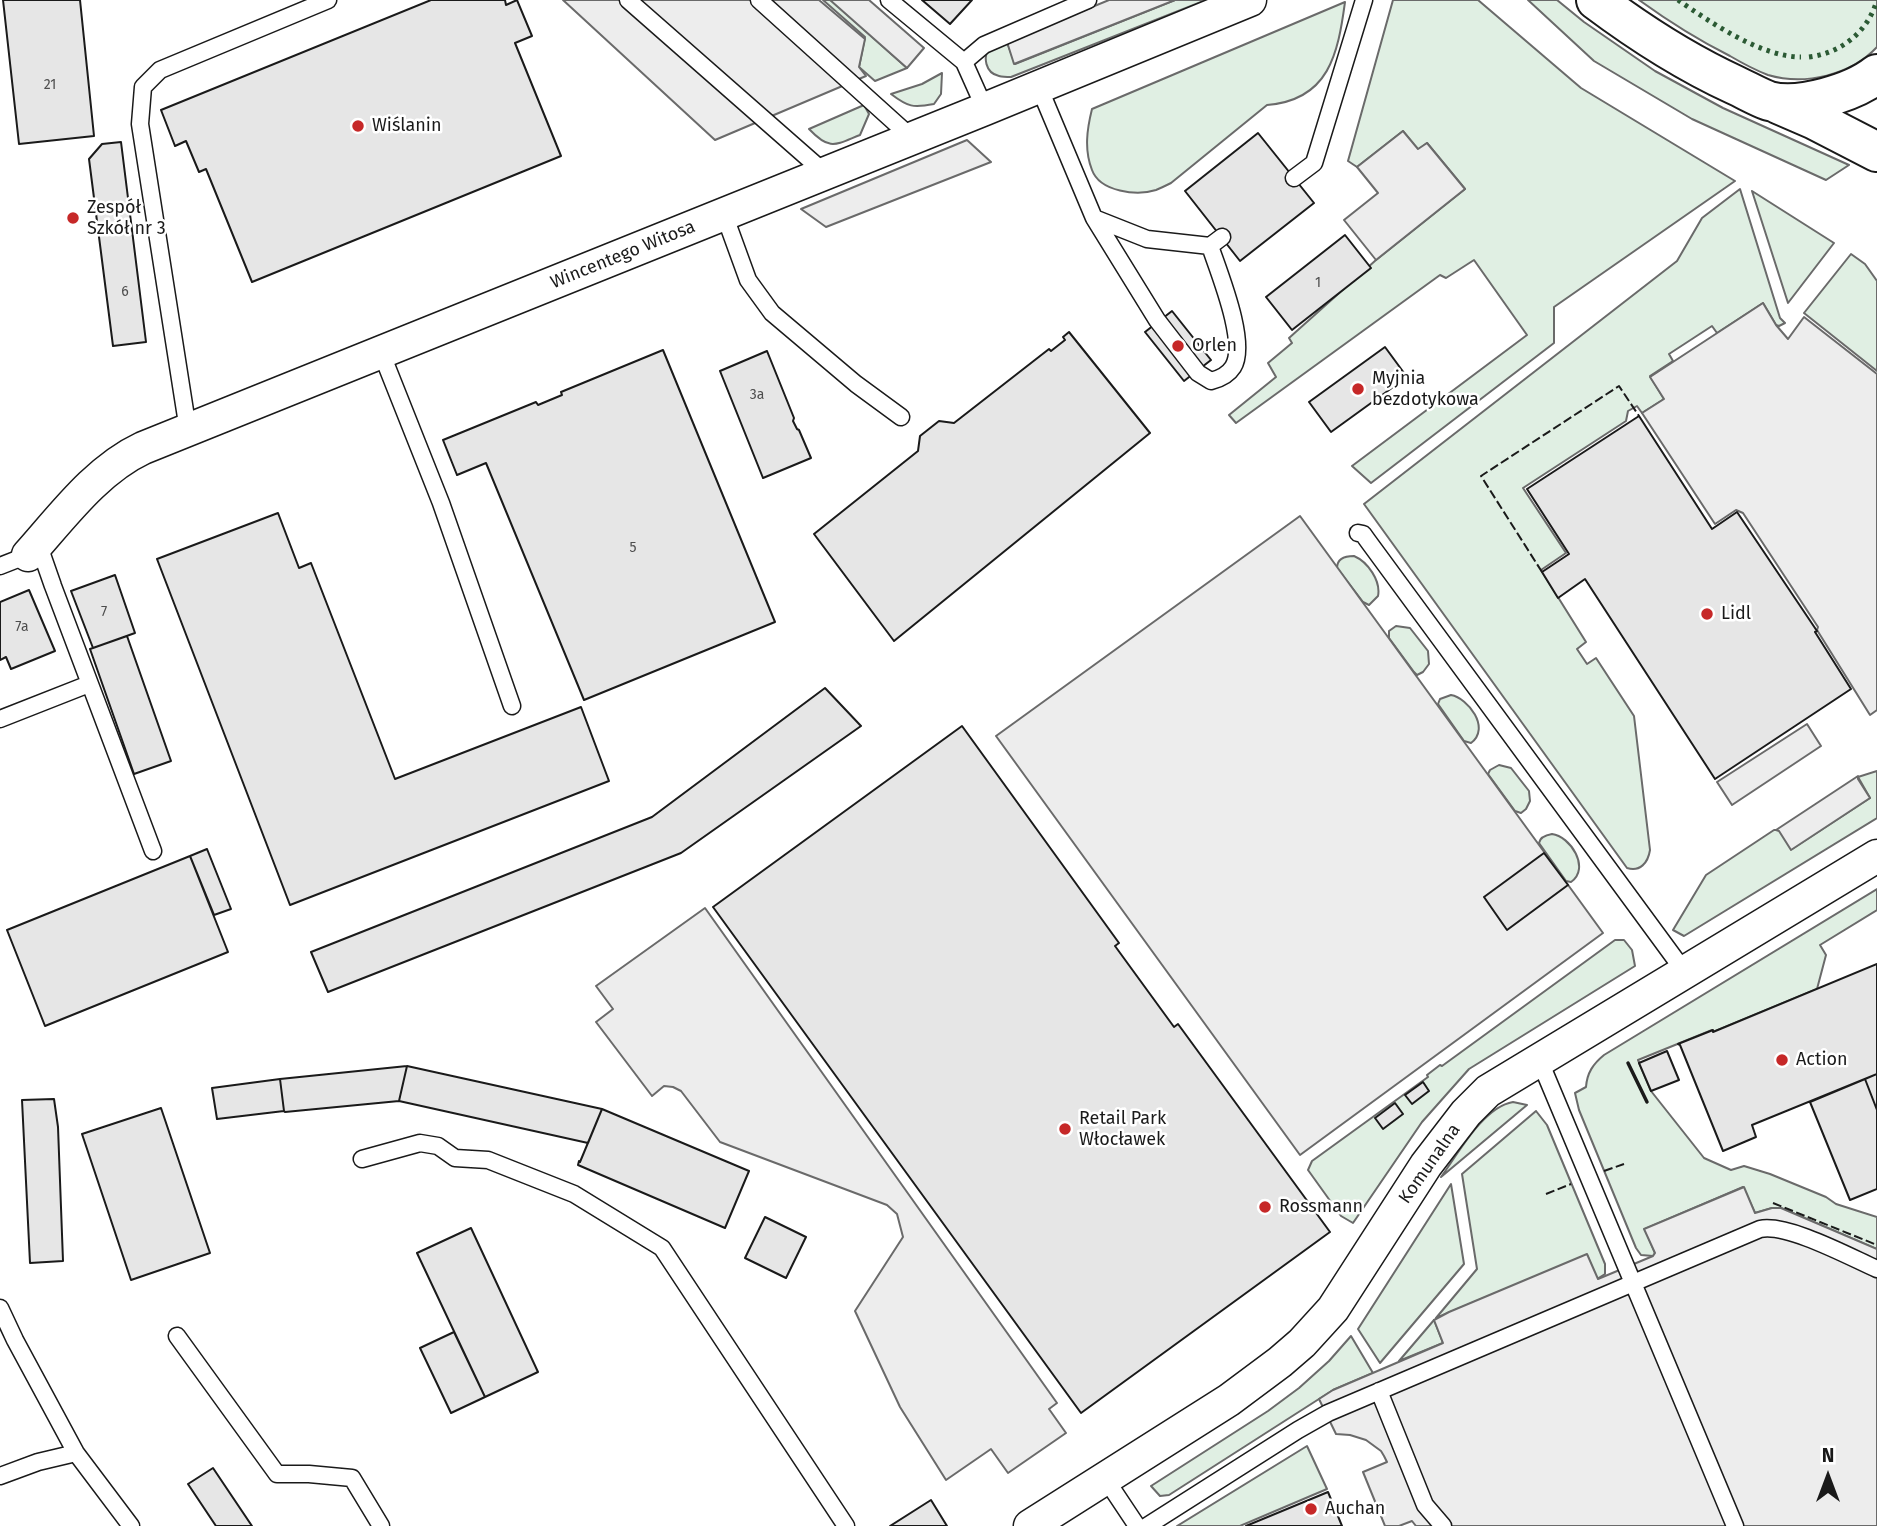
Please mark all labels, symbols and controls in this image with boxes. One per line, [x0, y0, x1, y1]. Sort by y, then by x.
house number: 21 [44, 77, 56, 93]
place label: Wiślanin [372, 115, 441, 137]
marker: Wiślanin [350, 118, 366, 134]
place label: Zespół Szkół nr 3 [87, 197, 166, 240]
marker: Zespół Szkół nr 3 [65, 210, 81, 226]
street label: Wincentego Witosa [547, 216, 699, 294]
house number: 1 [1315, 275, 1321, 291]
house number: 6 [121, 284, 129, 300]
place label: Orlen [1192, 335, 1237, 357]
marker: Orlen [1170, 338, 1186, 354]
place label: Myjnia bezdotykowa [1372, 368, 1479, 410]
marker: Myjnia bezdotykowa [1350, 381, 1366, 397]
house number: 3a [750, 387, 764, 403]
house number: 5 [629, 540, 637, 556]
place label: Lidl [1721, 603, 1751, 625]
house number: 7 [101, 604, 107, 620]
marker: Lidl [1699, 606, 1715, 622]
house number: 7a [15, 619, 29, 635]
place label: Action [1796, 1049, 1848, 1071]
marker: Action [1774, 1052, 1790, 1068]
place label: Retail Park Włocławek [1079, 1108, 1166, 1150]
street label: Komunalna [1395, 1120, 1465, 1208]
marker: Retail Park Włocławek [1057, 1121, 1073, 1137]
place label: Rossmann [1279, 1196, 1363, 1218]
marker: Rossmann [1257, 1199, 1273, 1215]
north arrow [1793, 1442, 1863, 1512]
text: N [1822, 1444, 1834, 1467]
place label: Auchan [1325, 1498, 1385, 1520]
marker: Auchan [1303, 1501, 1319, 1517]

